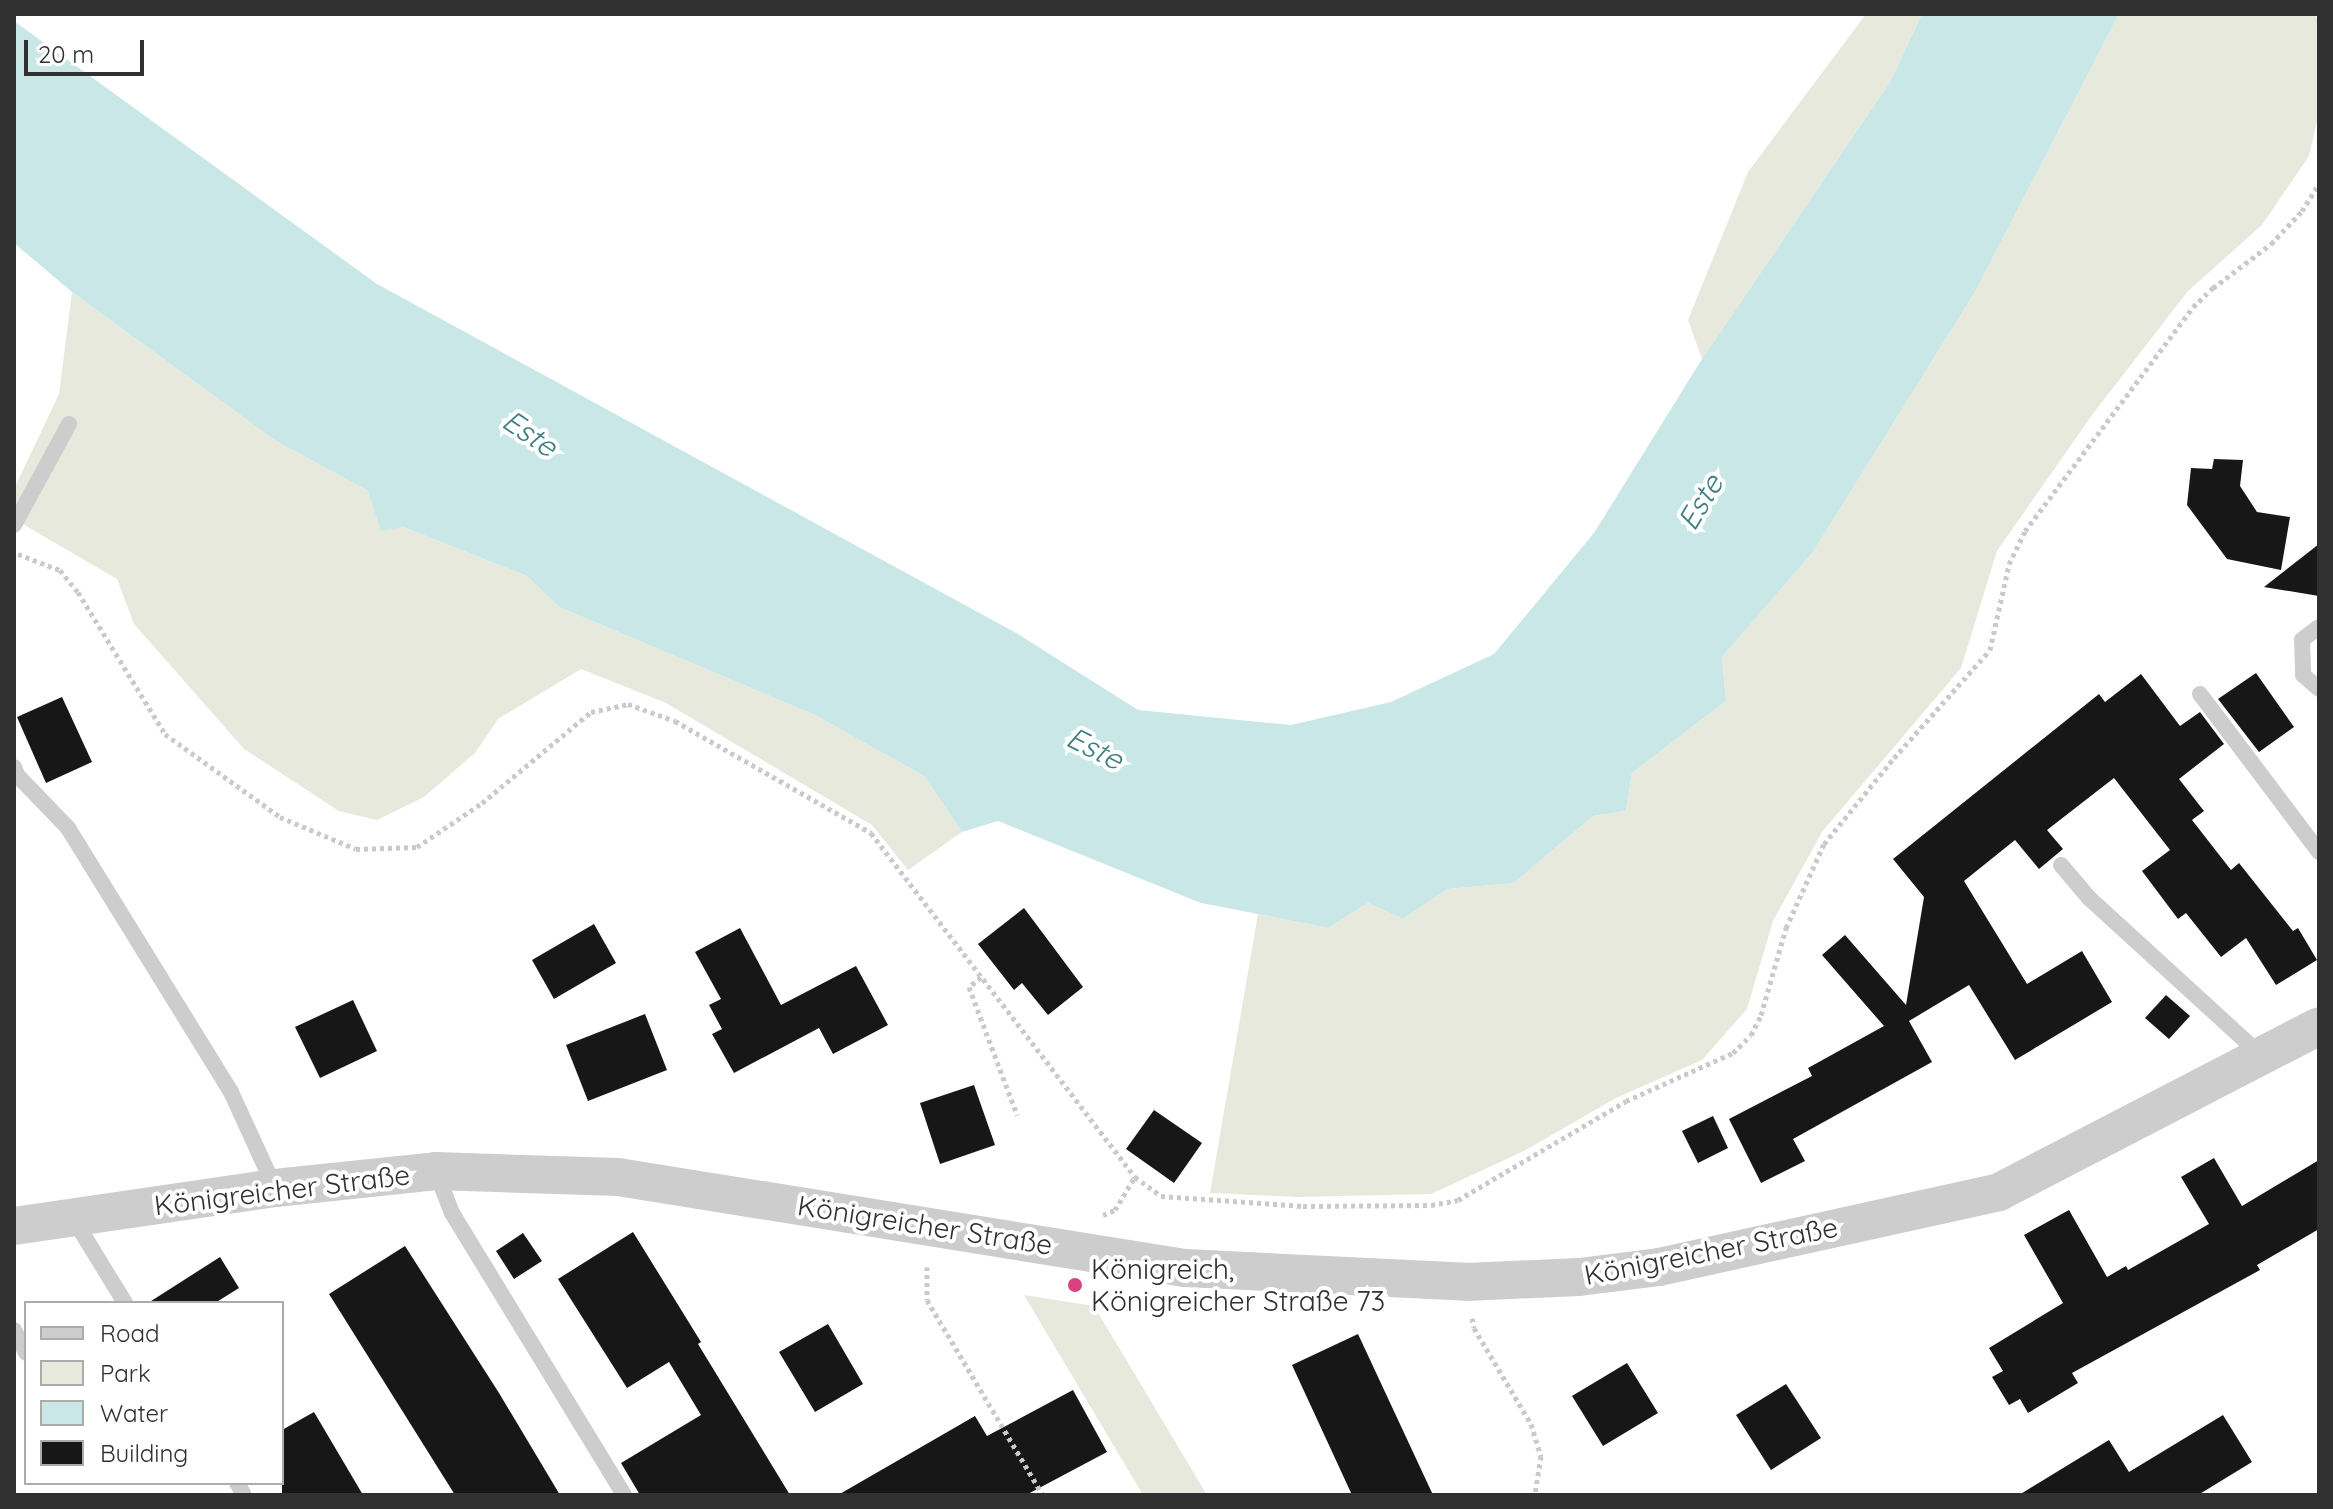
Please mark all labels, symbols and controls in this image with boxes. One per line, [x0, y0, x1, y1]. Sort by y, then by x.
scale bar [28, 24, 148, 74]
text: 20 m [38, 39, 94, 69]
water label: Este [496, 402, 564, 464]
water label: Este [1670, 468, 1730, 536]
water label: Este [1061, 719, 1129, 777]
street label: Königreicher Straße [152, 1158, 412, 1222]
street label: Königreicher Straße [795, 1188, 1055, 1262]
street label: Königreicher Straße [1581, 1210, 1841, 1292]
place label: Königreich, Königreicher Straße 73 [1091, 1252, 1385, 1318]
marker: Königreich, Königreicher Straße 73 [1066, 1276, 1084, 1294]
legend [24, 1301, 284, 1485]
text: Road [100, 1318, 160, 1348]
text: Park [100, 1358, 151, 1388]
text: Water [100, 1398, 168, 1428]
text: Building [100, 1438, 188, 1468]

